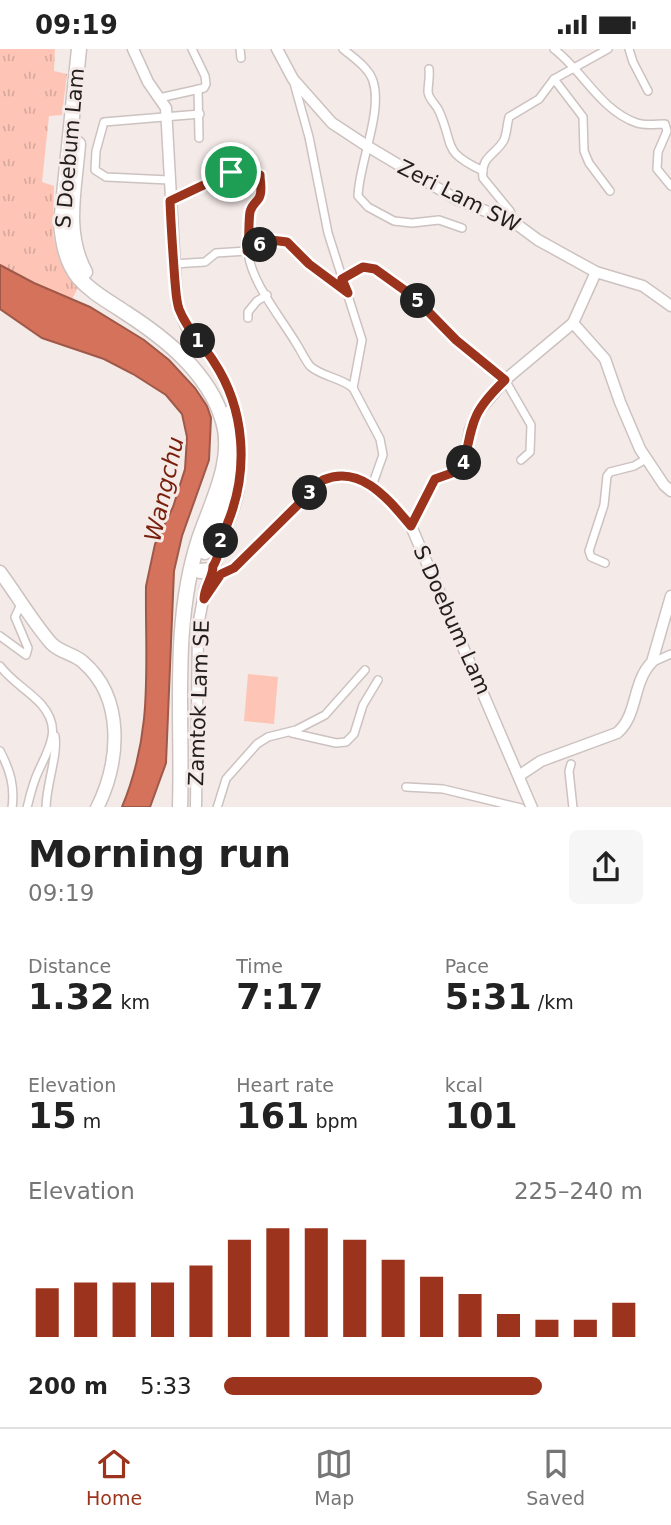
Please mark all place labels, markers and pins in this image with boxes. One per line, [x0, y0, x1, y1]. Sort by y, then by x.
pin [201, 142, 261, 202]
pin: 6 [243, 227, 278, 263]
pin: 5 [400, 283, 436, 319]
pin: 1 [180, 323, 216, 359]
pin: 4 [447, 445, 482, 481]
pin: 3 [292, 475, 328, 511]
pin: 2 [204, 524, 238, 559]

